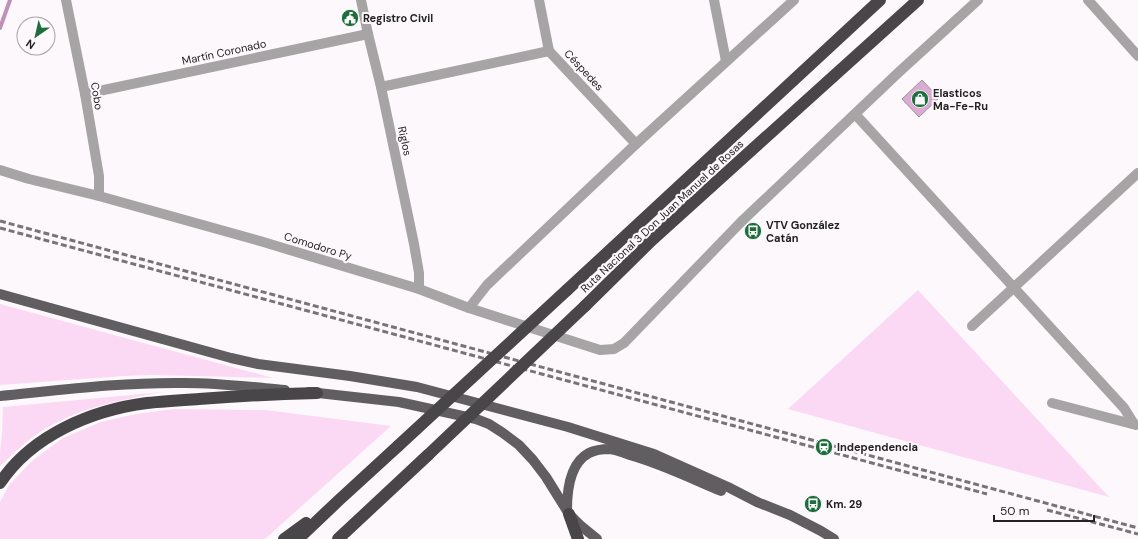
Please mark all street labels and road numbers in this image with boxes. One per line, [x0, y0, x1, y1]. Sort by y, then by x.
street label: Martín Coronado [181, 36, 267, 68]
street label: Céspedes [561, 46, 607, 94]
street label: Cobo [88, 81, 106, 111]
street label: Riglos [395, 125, 415, 157]
street label: Ruta Nacional 3 Don Juan Manuel de Rosas [578, 137, 746, 295]
street label: Comodoro Py [282, 229, 354, 263]

